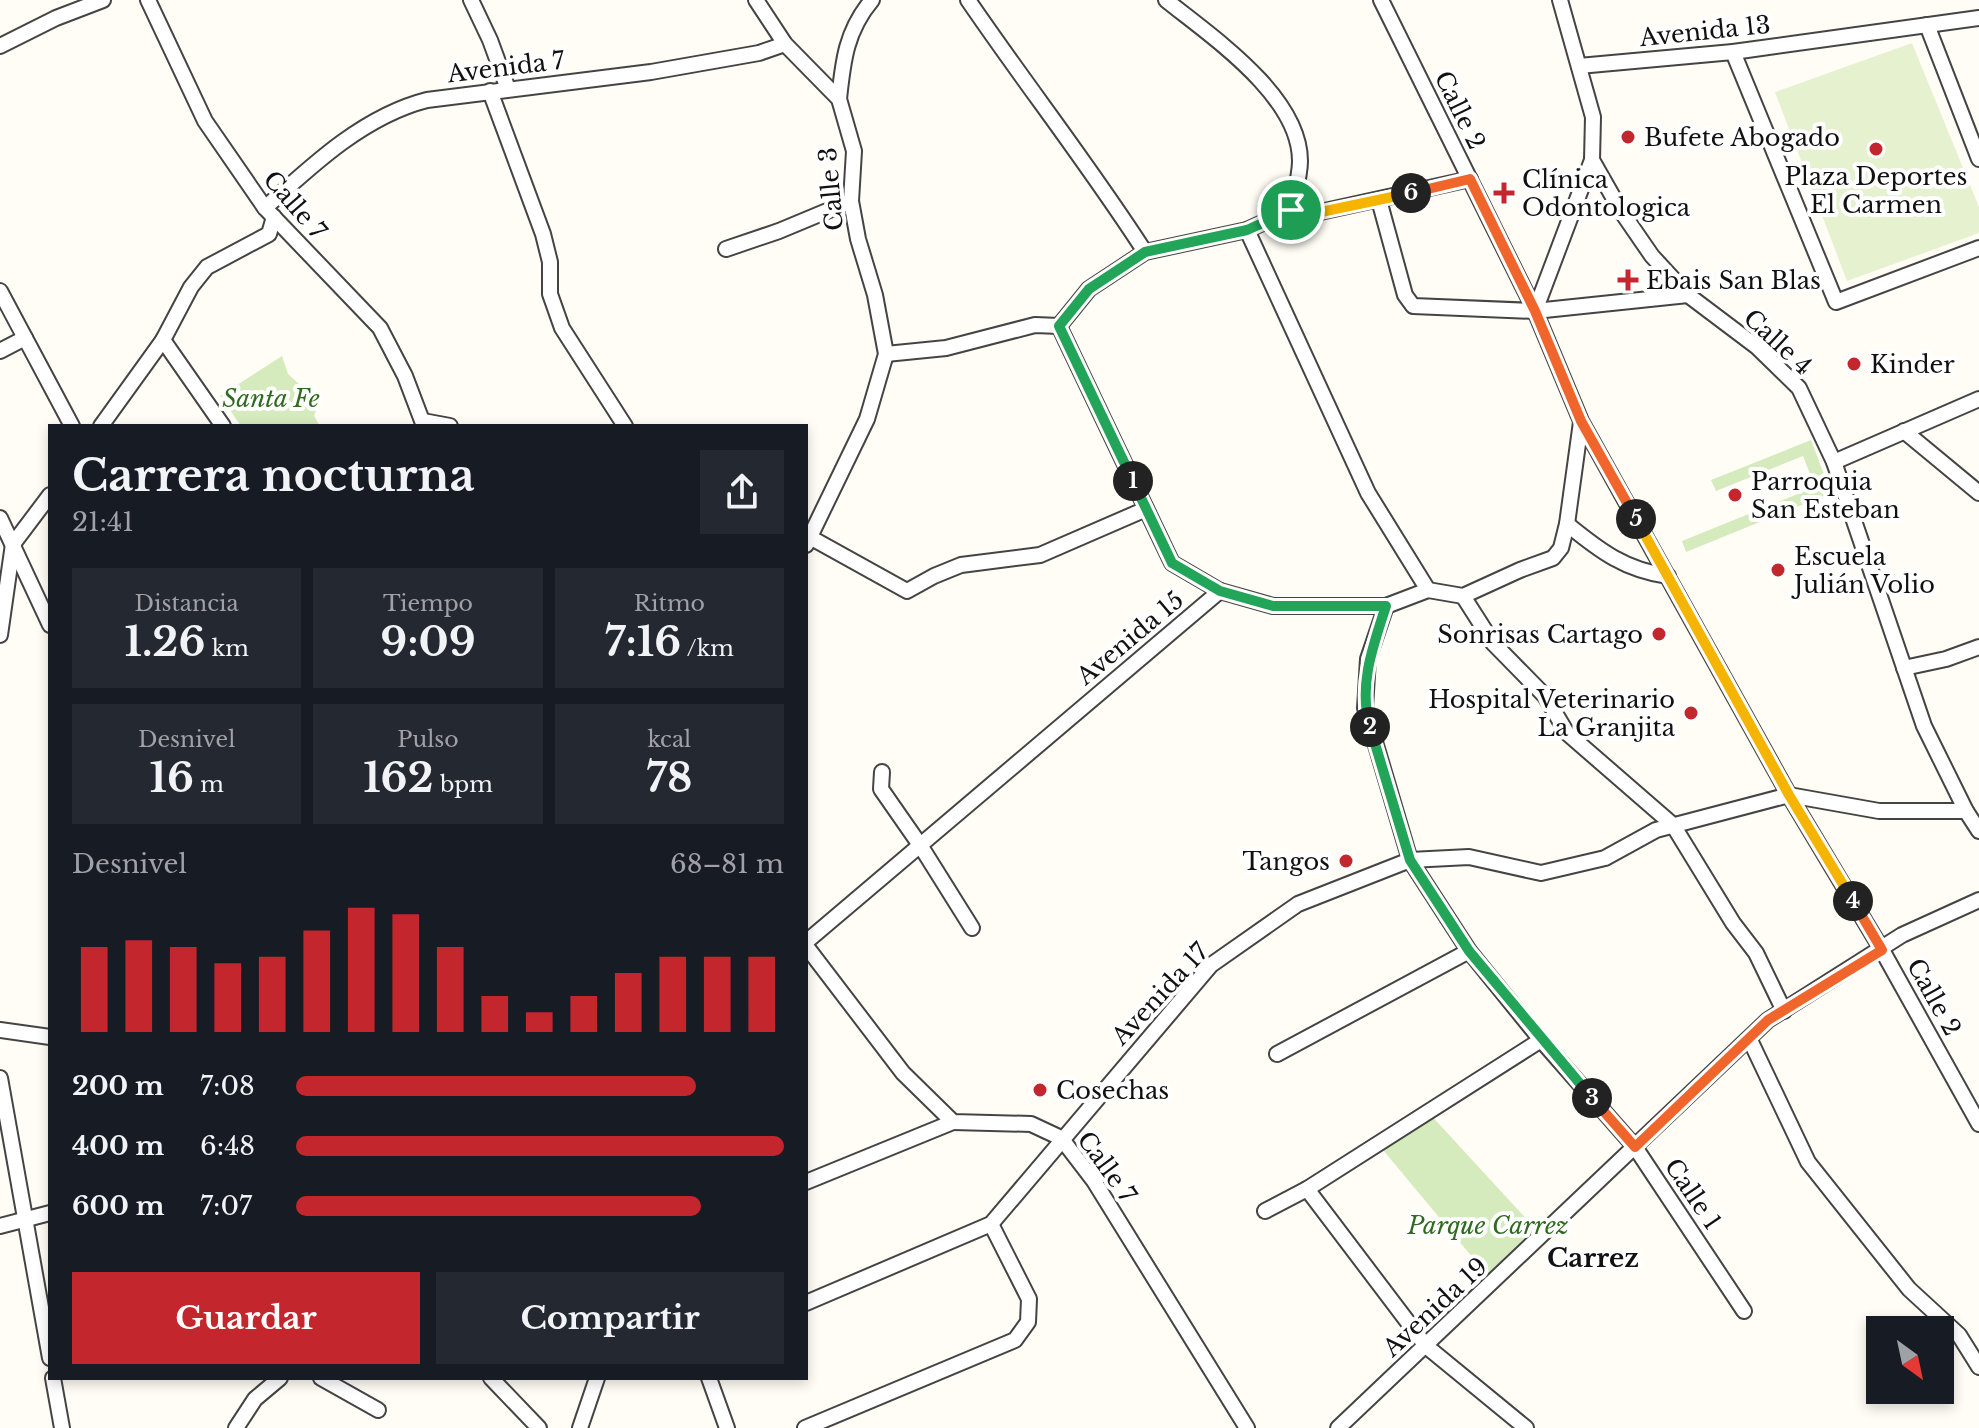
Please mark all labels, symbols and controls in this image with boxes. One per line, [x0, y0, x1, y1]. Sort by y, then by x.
street label: Avenida 13 [1637, 10, 1772, 52]
street label: Avenida 7 [445, 45, 567, 89]
street label: Calle 2 [1429, 66, 1491, 154]
place label: Bufete Abogado [1644, 123, 1840, 152]
marker: Bufete Abogado [1619, 128, 1637, 146]
marker: Plaza Deportes El Carmen [1867, 140, 1885, 158]
street label: Calle 3 [813, 146, 849, 232]
place label: Plaza Deportes El Carmen [1785, 162, 1968, 219]
street label: Calle 7 [258, 165, 333, 246]
place label: Clínica Odontologica [1522, 165, 1691, 222]
pin: 6 [1391, 173, 1431, 213]
pin [1257, 176, 1325, 244]
text: 6 [1404, 179, 1418, 206]
marker: Clínica Odontologica [1493, 182, 1515, 204]
icon: arrive [1269, 188, 1313, 232]
place label: Ebais San Blas [1646, 266, 1821, 295]
marker: Ebais San Blas [1617, 269, 1639, 291]
street label: Calle 4 [1738, 303, 1818, 381]
place label: Kinder [1870, 350, 1955, 379]
marker: Kinder [1845, 355, 1863, 373]
park label: Santa Fe [222, 384, 320, 413]
text: Carrera nocturna [72, 448, 475, 503]
button: share [700, 450, 784, 534]
pin: 1 [1113, 461, 1153, 501]
text: 1 [1128, 467, 1138, 494]
place label: Parroquia San Esteban [1751, 467, 1900, 524]
marker: Parroquia San Esteban [1726, 486, 1744, 504]
pin: 5 [1616, 499, 1656, 539]
text: 5 [1629, 505, 1643, 532]
text: 21:41 [72, 506, 134, 538]
place label: Escuela Julián Volio [1791, 542, 1935, 599]
marker: Escuela Julián Volio [1769, 561, 1787, 579]
street label: Avenida 15 [1070, 585, 1189, 692]
text: Distancia [135, 590, 239, 617]
text: Tiempo [383, 590, 473, 617]
text: Ritmo [634, 590, 705, 617]
text: 1.26 [125, 617, 205, 667]
text: 9:09 [380, 617, 476, 667]
text: 7:16 [605, 617, 681, 667]
place label: Sonrisas Cartago [1437, 620, 1643, 649]
marker: Sonrisas Cartago [1650, 625, 1668, 643]
text: km [205, 635, 249, 662]
text: /km [681, 635, 734, 662]
place label: Hospital Veterinario La Granjita [1428, 685, 1676, 742]
marker: Hospital Veterinario La Granjita [1682, 704, 1700, 722]
pin: 2 [1350, 707, 1390, 747]
text: 2 [1363, 713, 1377, 740]
text: Desnivel [138, 726, 235, 753]
text: Pulso [397, 726, 459, 753]
text: kcal [647, 726, 691, 753]
text: 16 [150, 753, 194, 803]
text: 162 [363, 753, 434, 803]
text: 78 [646, 753, 692, 803]
text: m [194, 771, 224, 798]
text: bpm [434, 771, 493, 798]
place label: Tangos [1243, 847, 1330, 876]
text: Desnivel [72, 848, 187, 880]
text: 68–81 m [670, 848, 784, 880]
marker: Tangos [1337, 852, 1355, 870]
pin: 4 [1833, 881, 1873, 921]
text: 4 [1846, 887, 1860, 914]
street label: Avenida 17 [1105, 936, 1215, 1052]
street label: Calle 2 [1901, 953, 1967, 1041]
text: 200 m [72, 1070, 164, 1102]
text: 7:08 [200, 1070, 255, 1102]
place label: Cosechas [1056, 1076, 1169, 1105]
pin: 3 [1572, 1078, 1612, 1118]
marker: Cosechas [1031, 1081, 1049, 1099]
text: 3 [1585, 1084, 1599, 1111]
street label: Calle 7 [1072, 1126, 1143, 1209]
text: 400 m [72, 1130, 164, 1162]
text: 6:48 [200, 1130, 255, 1162]
street label: Calle 1 [1659, 1153, 1727, 1235]
text: 600 m [72, 1190, 164, 1222]
text: 7:07 [200, 1190, 252, 1222]
park label: Parque Carrez [1407, 1211, 1568, 1240]
district label: Carrez [1547, 1242, 1639, 1274]
street label: Avenida 19 [1376, 1251, 1493, 1363]
button: Guardar [72, 1272, 420, 1364]
button: Compartir [436, 1272, 784, 1364]
north arrow [1866, 1316, 1954, 1404]
map controls [1866, 1316, 1954, 1404]

